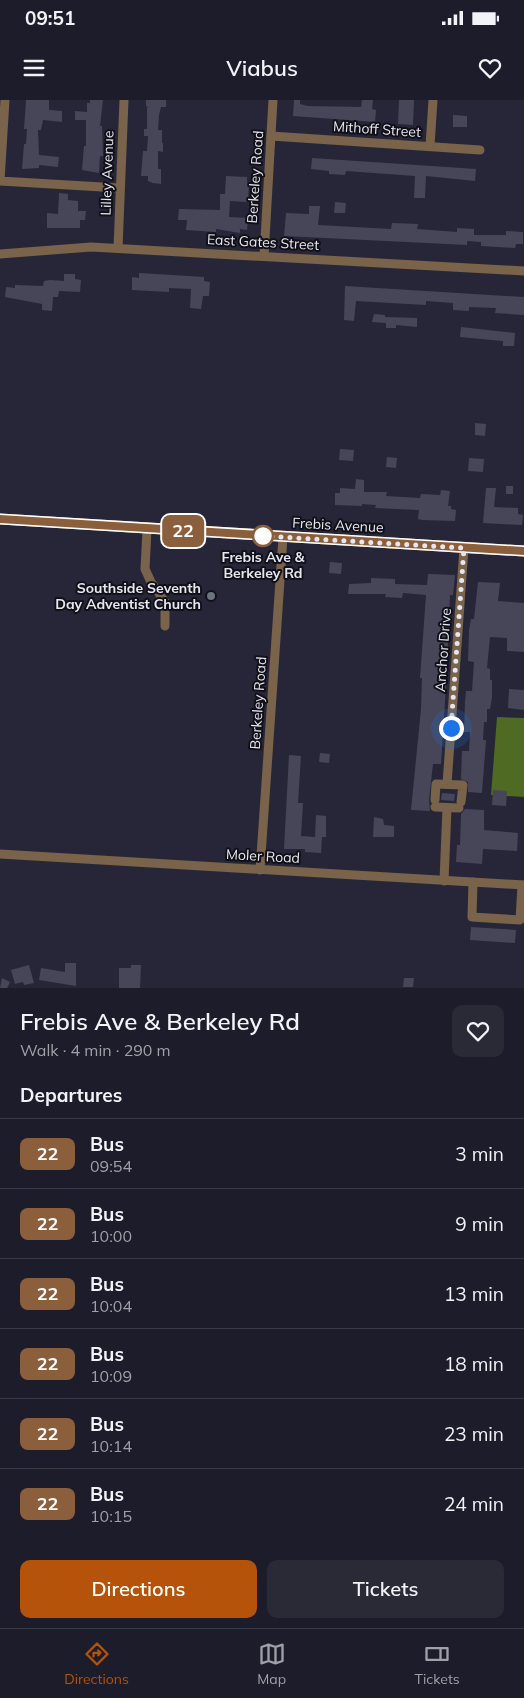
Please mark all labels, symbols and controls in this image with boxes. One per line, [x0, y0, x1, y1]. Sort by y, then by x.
text: 09:51 [25, 6, 75, 30]
icon: menu [20, 54, 48, 82]
text: Viabus [226, 54, 298, 82]
icon: heart [476, 54, 504, 82]
street label: Mithoff Street [332, 117, 422, 141]
street label: Lilley Avenue [97, 130, 117, 216]
street label: Berkeley Road [243, 130, 267, 224]
street label: East Gates Street [206, 230, 320, 254]
street label: Frebis Avenue [292, 514, 384, 536]
line badge: 22 [160, 515, 206, 547]
text: 22 [172, 519, 194, 542]
marker: Frebis Ave & Berkeley Rd [252, 525, 274, 547]
place label: Frebis Ave & Berkeley Rd [222, 548, 305, 582]
place label: Southside Seventh Day Adventist Church [55, 579, 201, 613]
marker: Southside Seventh Day Adventist Church [205, 590, 217, 602]
street label: Anchor Drive [431, 607, 455, 693]
street label: Berkeley Road [246, 656, 270, 750]
your location [439, 716, 464, 741]
street label: Moler Road [226, 845, 300, 867]
button: heart [452, 1005, 504, 1057]
text: Frebis Ave & Berkeley Rd [20, 1006, 300, 1036]
text: Walk · 4 min · 290 m [20, 1040, 171, 1060]
text: Departures [20, 1083, 122, 1107]
text: Bus [90, 1132, 124, 1156]
text: 22 [37, 1142, 58, 1165]
text: 3 min [455, 1142, 504, 1166]
text: 09:54 [90, 1156, 132, 1176]
text: Bus [90, 1202, 124, 1226]
text: 22 [37, 1212, 58, 1235]
text: 9 min [455, 1212, 504, 1236]
text: 10:00 [90, 1226, 132, 1246]
text: Bus [90, 1272, 124, 1296]
text: 22 [37, 1282, 58, 1305]
text: 13 min [444, 1282, 504, 1306]
text: 10:04 [90, 1296, 132, 1316]
text: Bus [90, 1342, 124, 1366]
text: 22 [37, 1352, 58, 1375]
text: 18 min [444, 1352, 504, 1376]
text: 10:09 [90, 1366, 132, 1386]
text: Bus [90, 1412, 124, 1436]
text: 22 [37, 1422, 58, 1445]
text: 23 min [444, 1422, 504, 1446]
text: 10:14 [90, 1436, 132, 1456]
text: Bus [90, 1482, 124, 1506]
text: 22 [37, 1492, 58, 1515]
text: 24 min [444, 1492, 504, 1516]
text: 10:15 [90, 1506, 132, 1526]
button: Directions [20, 1560, 257, 1618]
button: Tickets [267, 1560, 504, 1618]
tab: Directions [64, 1640, 129, 1688]
tab: Map [257, 1640, 286, 1688]
tab: Tickets [415, 1640, 460, 1688]

